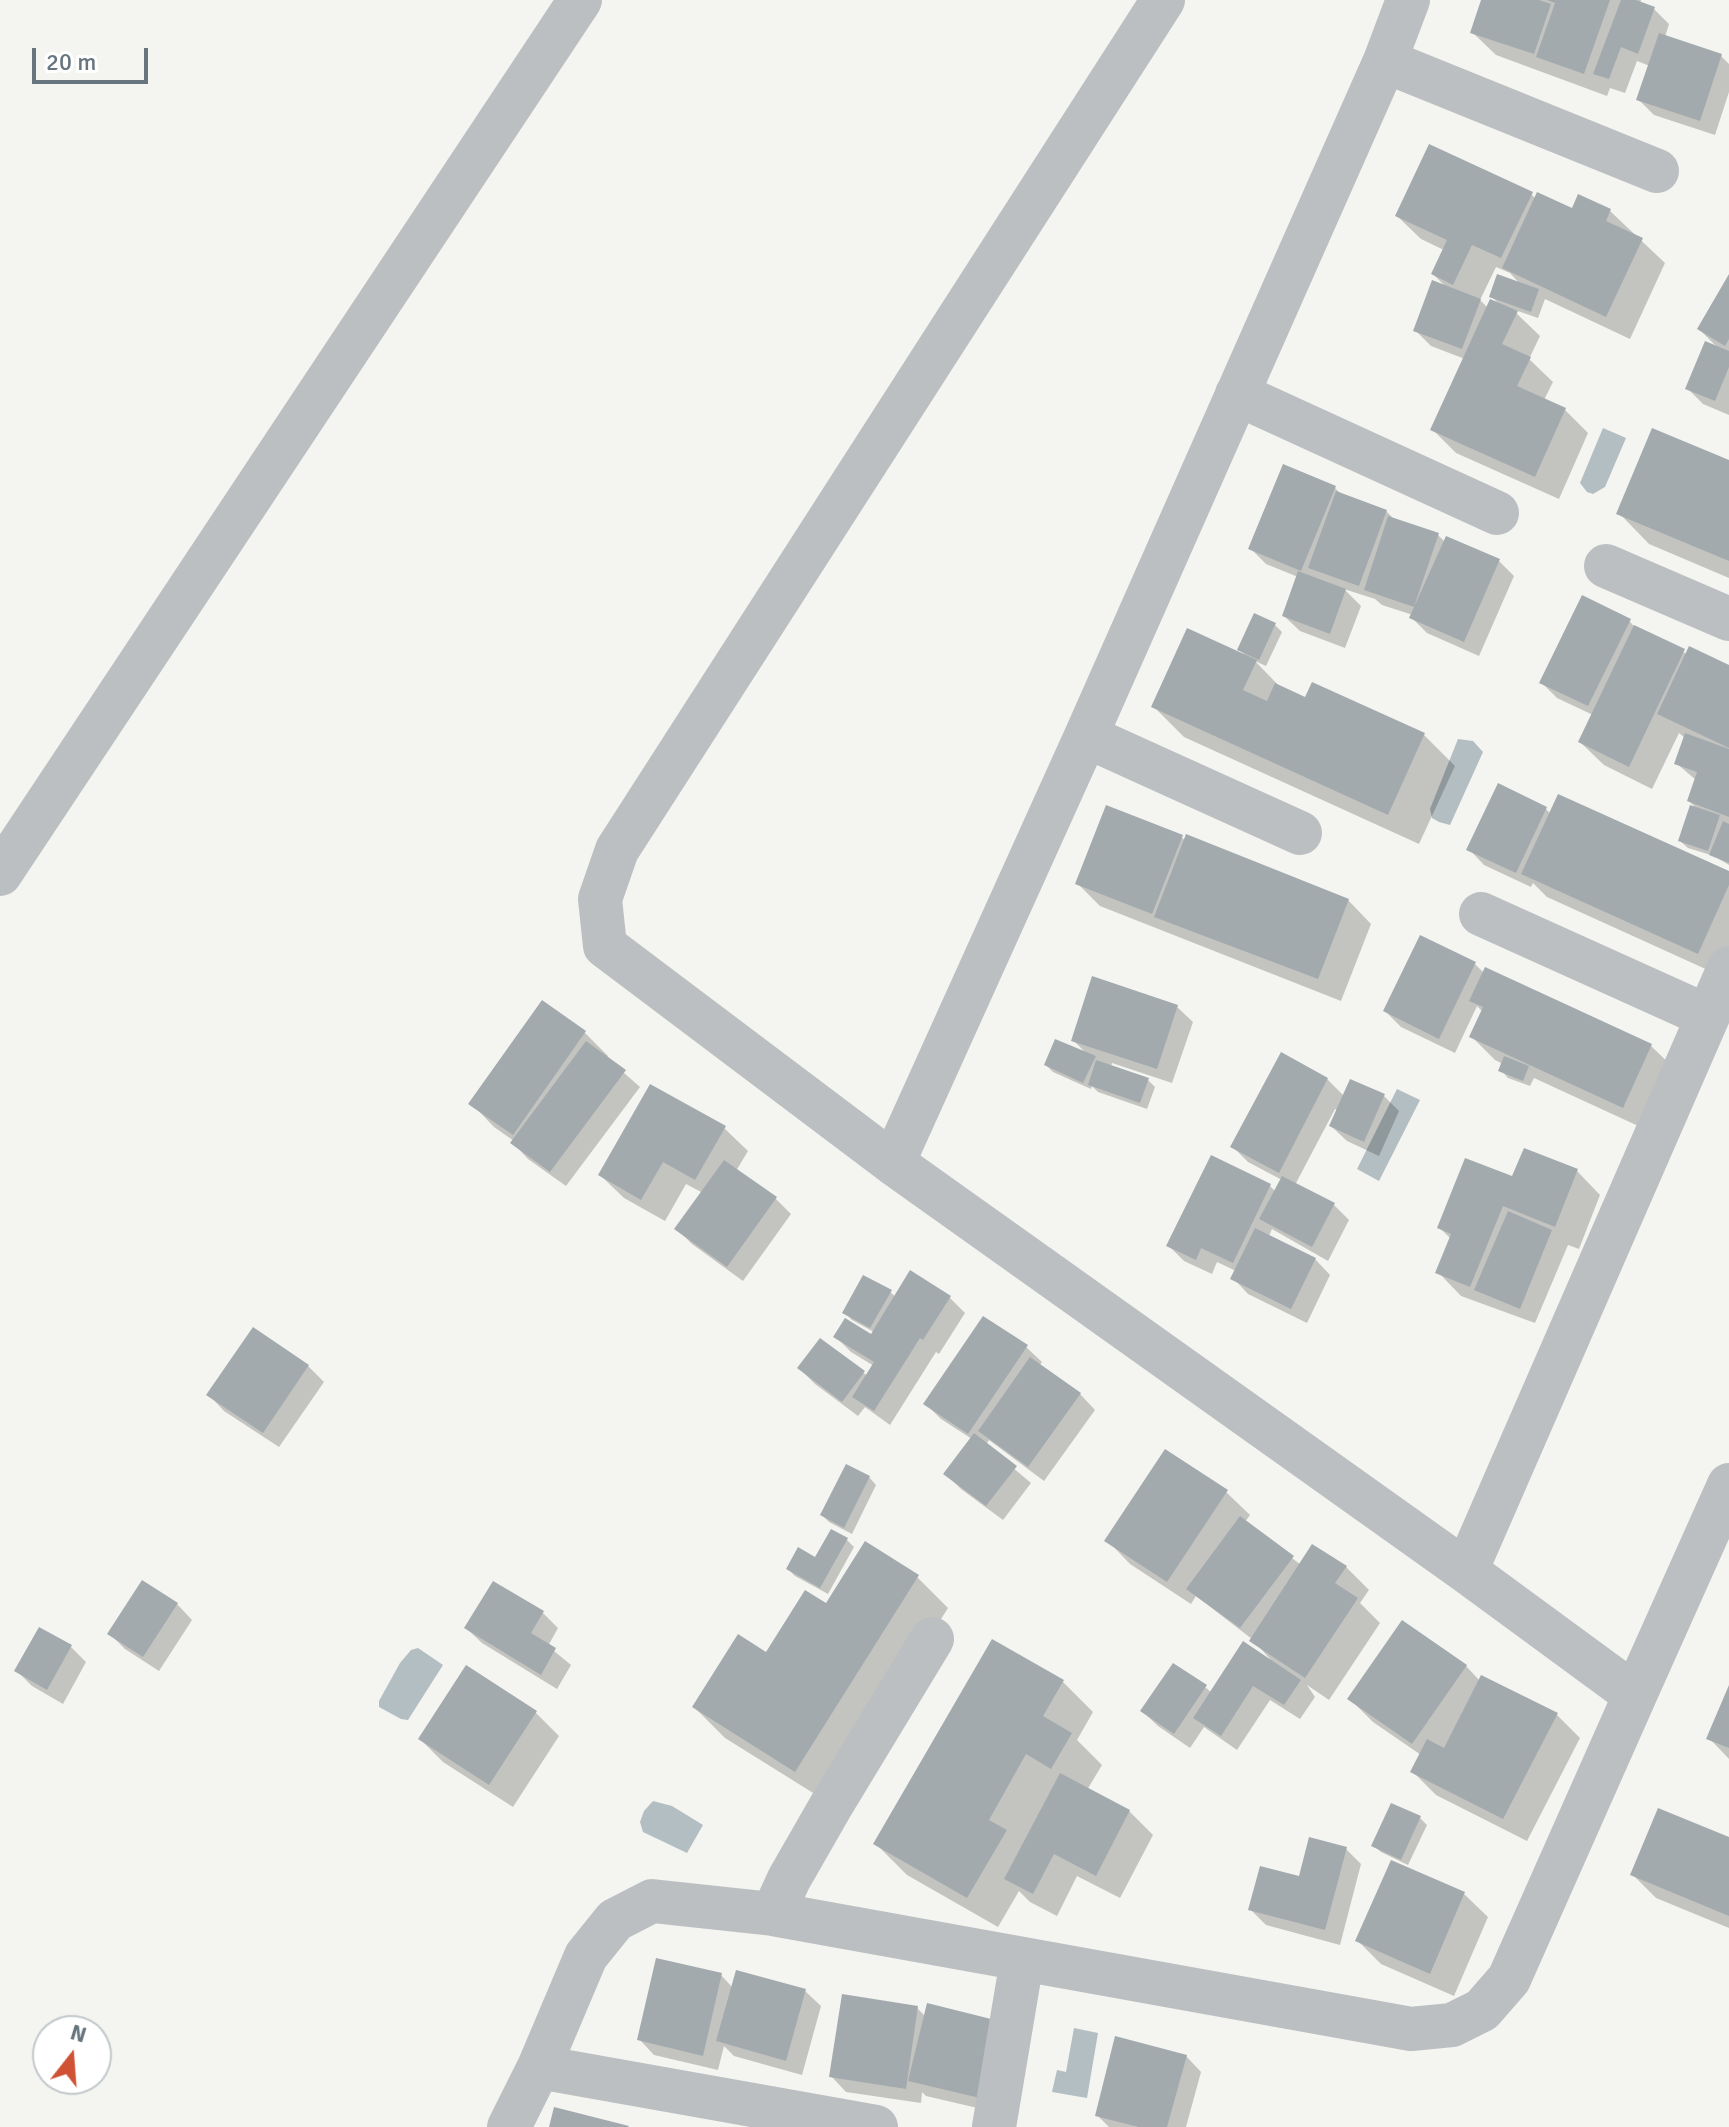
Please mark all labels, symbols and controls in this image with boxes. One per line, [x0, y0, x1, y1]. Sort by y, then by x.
scale bar [36, 32, 152, 82]
text: 20 m [46, 47, 96, 77]
north arrow [32, 2015, 112, 2095]
text: N [67, 2018, 90, 2049]

